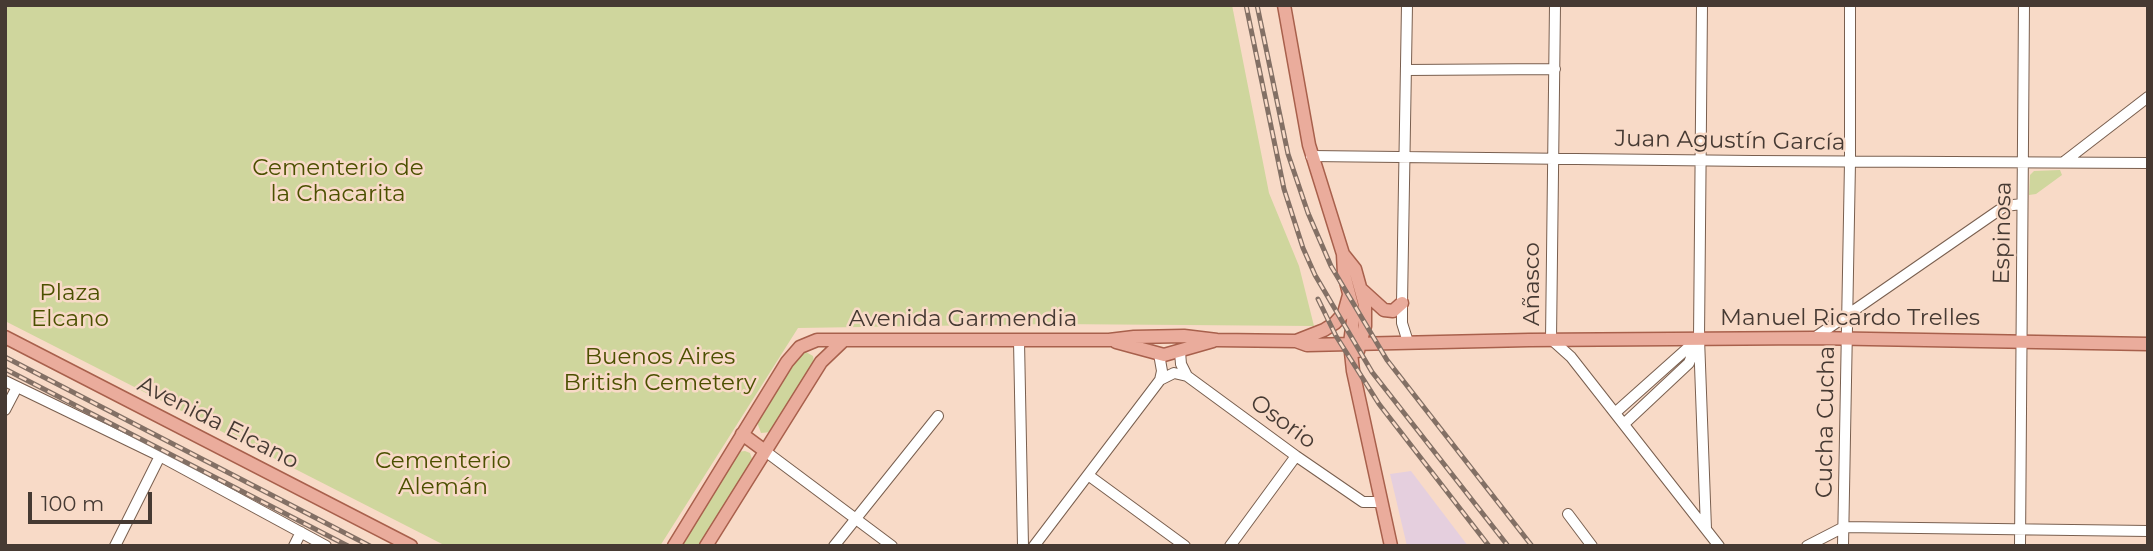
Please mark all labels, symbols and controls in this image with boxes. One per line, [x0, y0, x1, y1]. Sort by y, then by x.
street label: Juan Agustín García [1614, 125, 1846, 157]
park label: Cementerio de la Chacarita [252, 154, 424, 208]
street label: Espinosa [1988, 181, 2018, 285]
street label: Añasco [1518, 242, 1546, 326]
park label: Plaza Elcano [31, 279, 109, 333]
street label: Manuel Ricardo Trelles [1720, 304, 1980, 332]
street label: Avenida Garmendia [849, 305, 1077, 333]
park label: Buenos Aires British Cemetery [563, 343, 757, 397]
street label: Cucha Cucha [1811, 346, 1841, 498]
street label: Avenida Elcano [133, 371, 303, 475]
street label: Osorio [1245, 389, 1321, 455]
park label: Cementerio Alemán [375, 447, 511, 501]
scale bar [32, 477, 156, 522]
text: 100 m [41, 491, 104, 516]

